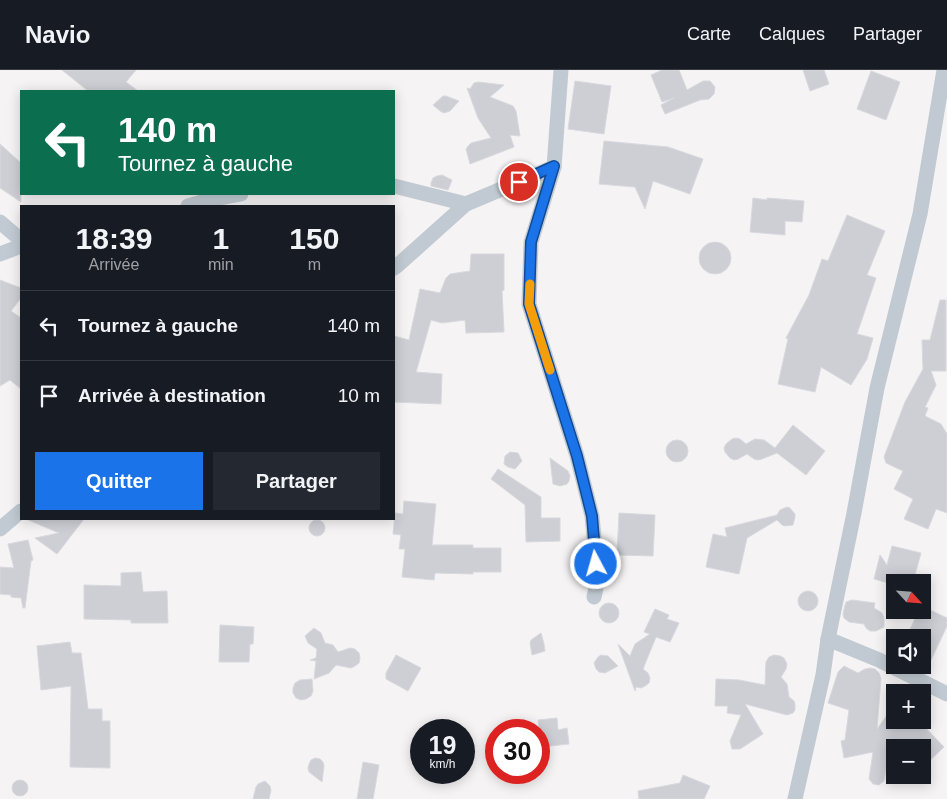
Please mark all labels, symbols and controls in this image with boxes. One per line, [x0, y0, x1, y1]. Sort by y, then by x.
text: Navio [25, 21, 90, 48]
text: Carte [687, 24, 731, 44]
text: Calques [759, 24, 825, 44]
text: Partager [853, 24, 922, 44]
icon: left [35, 110, 100, 175]
text: 140 m [118, 110, 217, 149]
text: Tournez à gauche [118, 151, 293, 176]
pin [498, 161, 540, 203]
icon: arrive [505, 168, 533, 196]
text: 18:39 [76, 222, 152, 255]
text: 1 [212, 222, 229, 255]
text: 150 [289, 222, 339, 255]
text: Arrivée [89, 256, 139, 273]
text: min [208, 256, 234, 273]
text: m [308, 256, 321, 273]
icon: left [35, 312, 63, 340]
text: Tournez à gauche [78, 315, 238, 336]
text: 140 m [327, 315, 380, 336]
icon: arrive [35, 382, 63, 410]
text: Arrivée à destination [78, 385, 266, 406]
text: 10 m [338, 385, 380, 406]
button: Quitter [35, 452, 203, 510]
button: Partager [213, 452, 380, 510]
position arrow [569, 537, 621, 589]
north arrow [886, 574, 931, 619]
map controls [886, 574, 931, 784]
button: sound [886, 629, 931, 674]
button: + [886, 684, 931, 729]
speed limit sign: 30 [485, 719, 550, 784]
text: 19 [429, 731, 456, 759]
button: − [886, 739, 931, 784]
text: km/h [429, 757, 456, 771]

